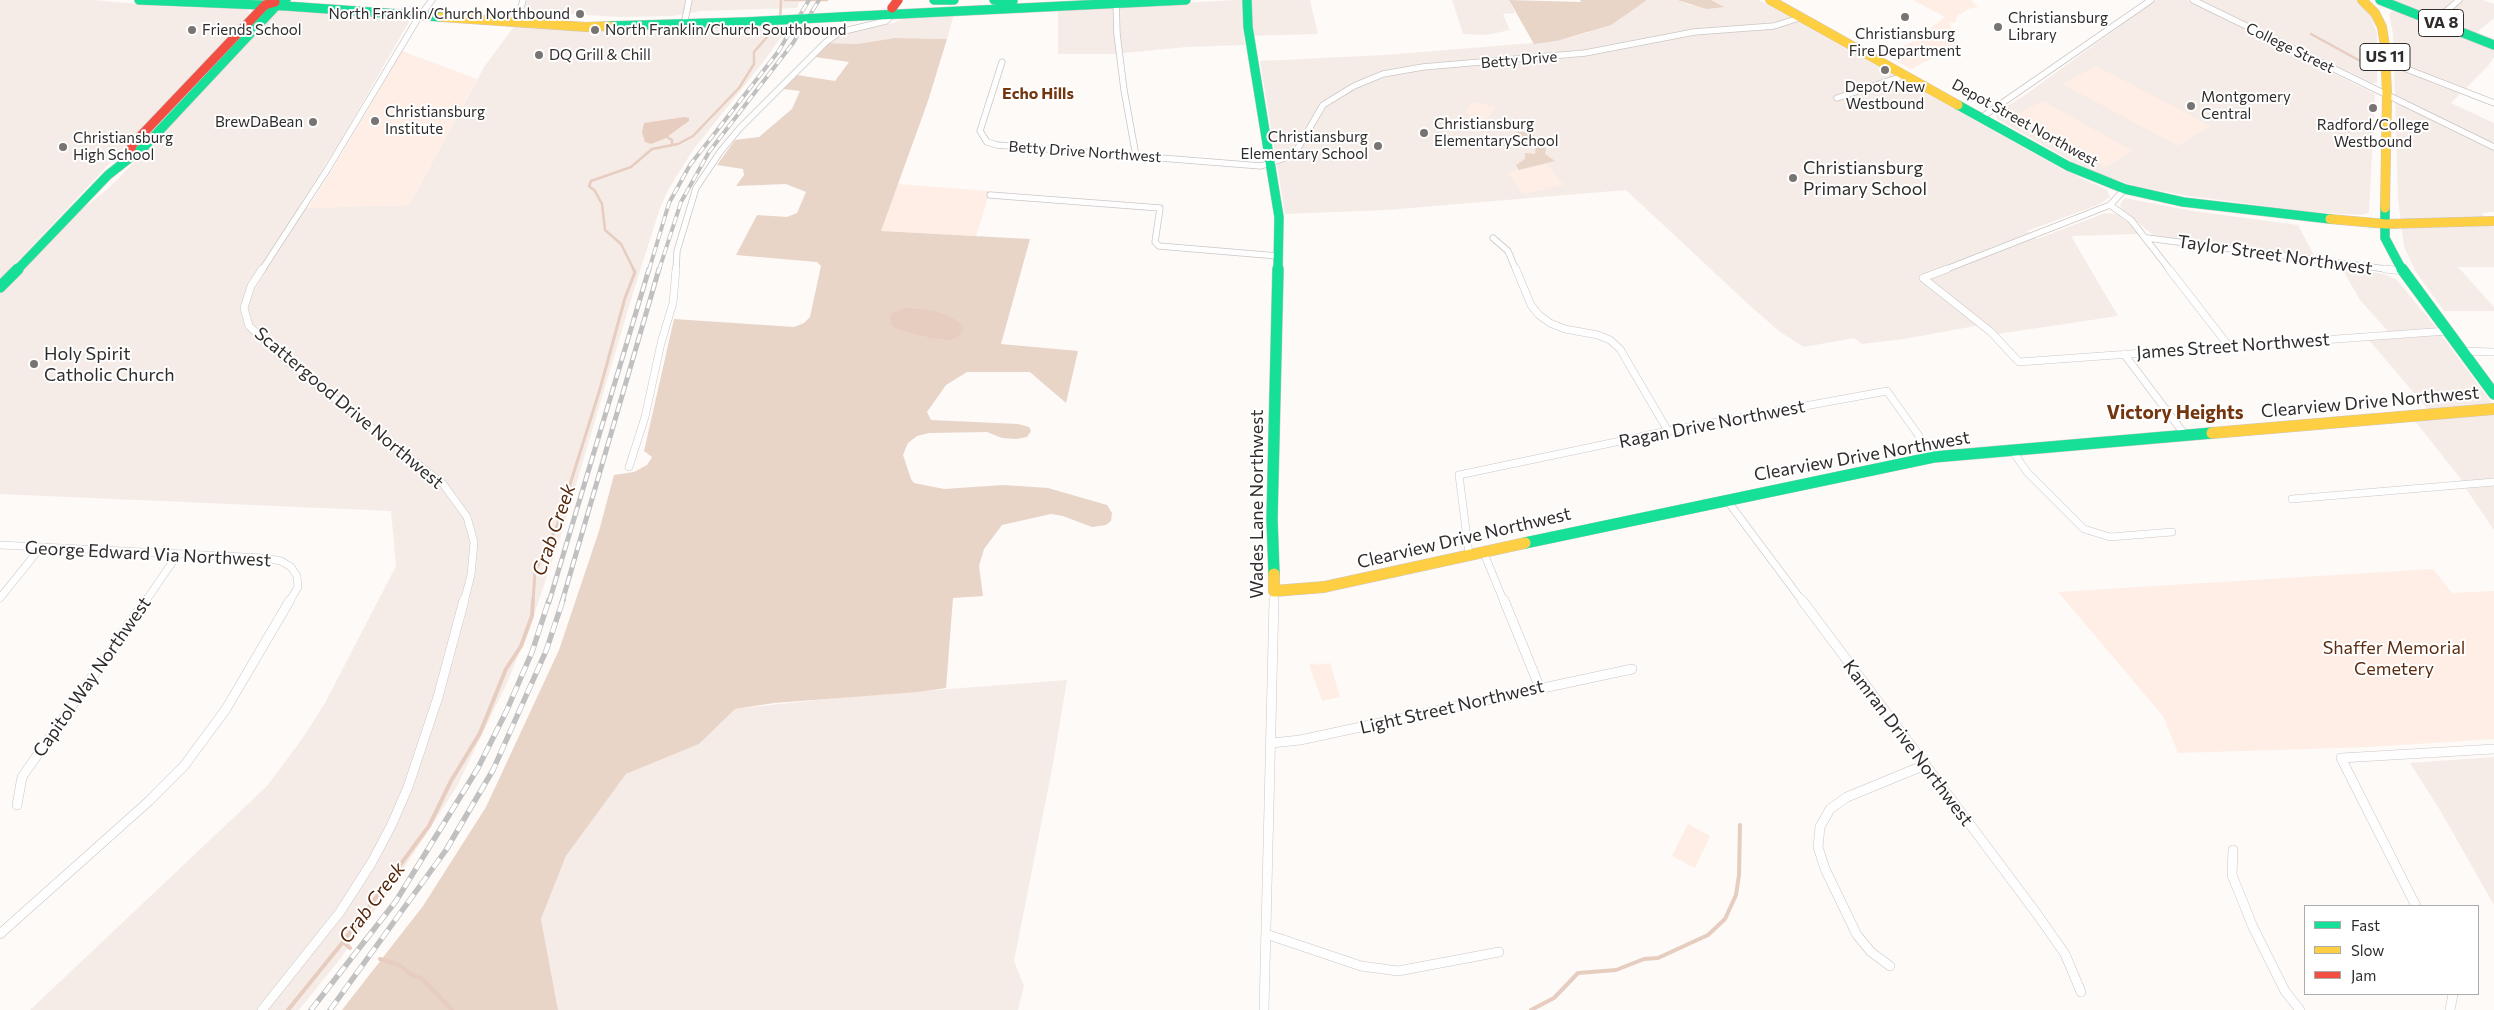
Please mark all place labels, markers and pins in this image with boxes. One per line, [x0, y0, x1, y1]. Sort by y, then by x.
place label: North Franklin/Church Northbound [328, 5, 570, 23]
marker: North Franklin/Church Northbound [574, 8, 586, 20]
place label: Christiansburg Library [2008, 9, 2108, 44]
marker: Christiansburg Fire Department [1899, 11, 1911, 23]
place label: Friends School [202, 21, 302, 39]
place label: North Franklin/Church Southbound [605, 21, 846, 39]
marker: Christiansburg Library [1992, 21, 2004, 33]
marker: Friends School [186, 24, 198, 36]
marker: North Franklin/Church Southbound [589, 24, 601, 36]
place label: Christiansburg Fire Department [1849, 25, 1961, 60]
place label: DQ Grill & Chill [549, 46, 651, 64]
marker: DQ Grill & Chill [533, 49, 545, 61]
marker: Depot/New Westbound [1879, 64, 1891, 76]
place label: Depot/New Westbound [1845, 78, 1925, 113]
place label: Montgomery Central [2201, 88, 2291, 123]
marker: Montgomery Central [2185, 100, 2197, 112]
marker: Radford/College Westbound [2367, 102, 2379, 114]
place label: Christiansburg Institute [385, 103, 485, 138]
place label: BrewDaBean [215, 113, 303, 131]
marker: Christiansburg Institute [369, 115, 381, 127]
place label: Christiansburg ElementarySchool [1434, 115, 1559, 150]
marker: BrewDaBean [307, 116, 319, 128]
place label: Radford/College Westbound [2317, 116, 2429, 151]
marker: Christiansburg ElementarySchool [1418, 127, 1430, 139]
place label: Christiansburg Elementary School [1241, 128, 1368, 163]
place label: Christiansburg High School [73, 129, 173, 164]
marker: Christiansburg Elementary School [1372, 140, 1384, 152]
marker: Christiansburg High School [57, 141, 69, 153]
place label: Christiansburg Primary School [1803, 157, 1927, 200]
marker: Christiansburg Primary School [1787, 172, 1799, 184]
place label: Holy Spirit Catholic Church [44, 343, 175, 386]
marker: Holy Spirit Catholic Church [28, 358, 40, 370]

